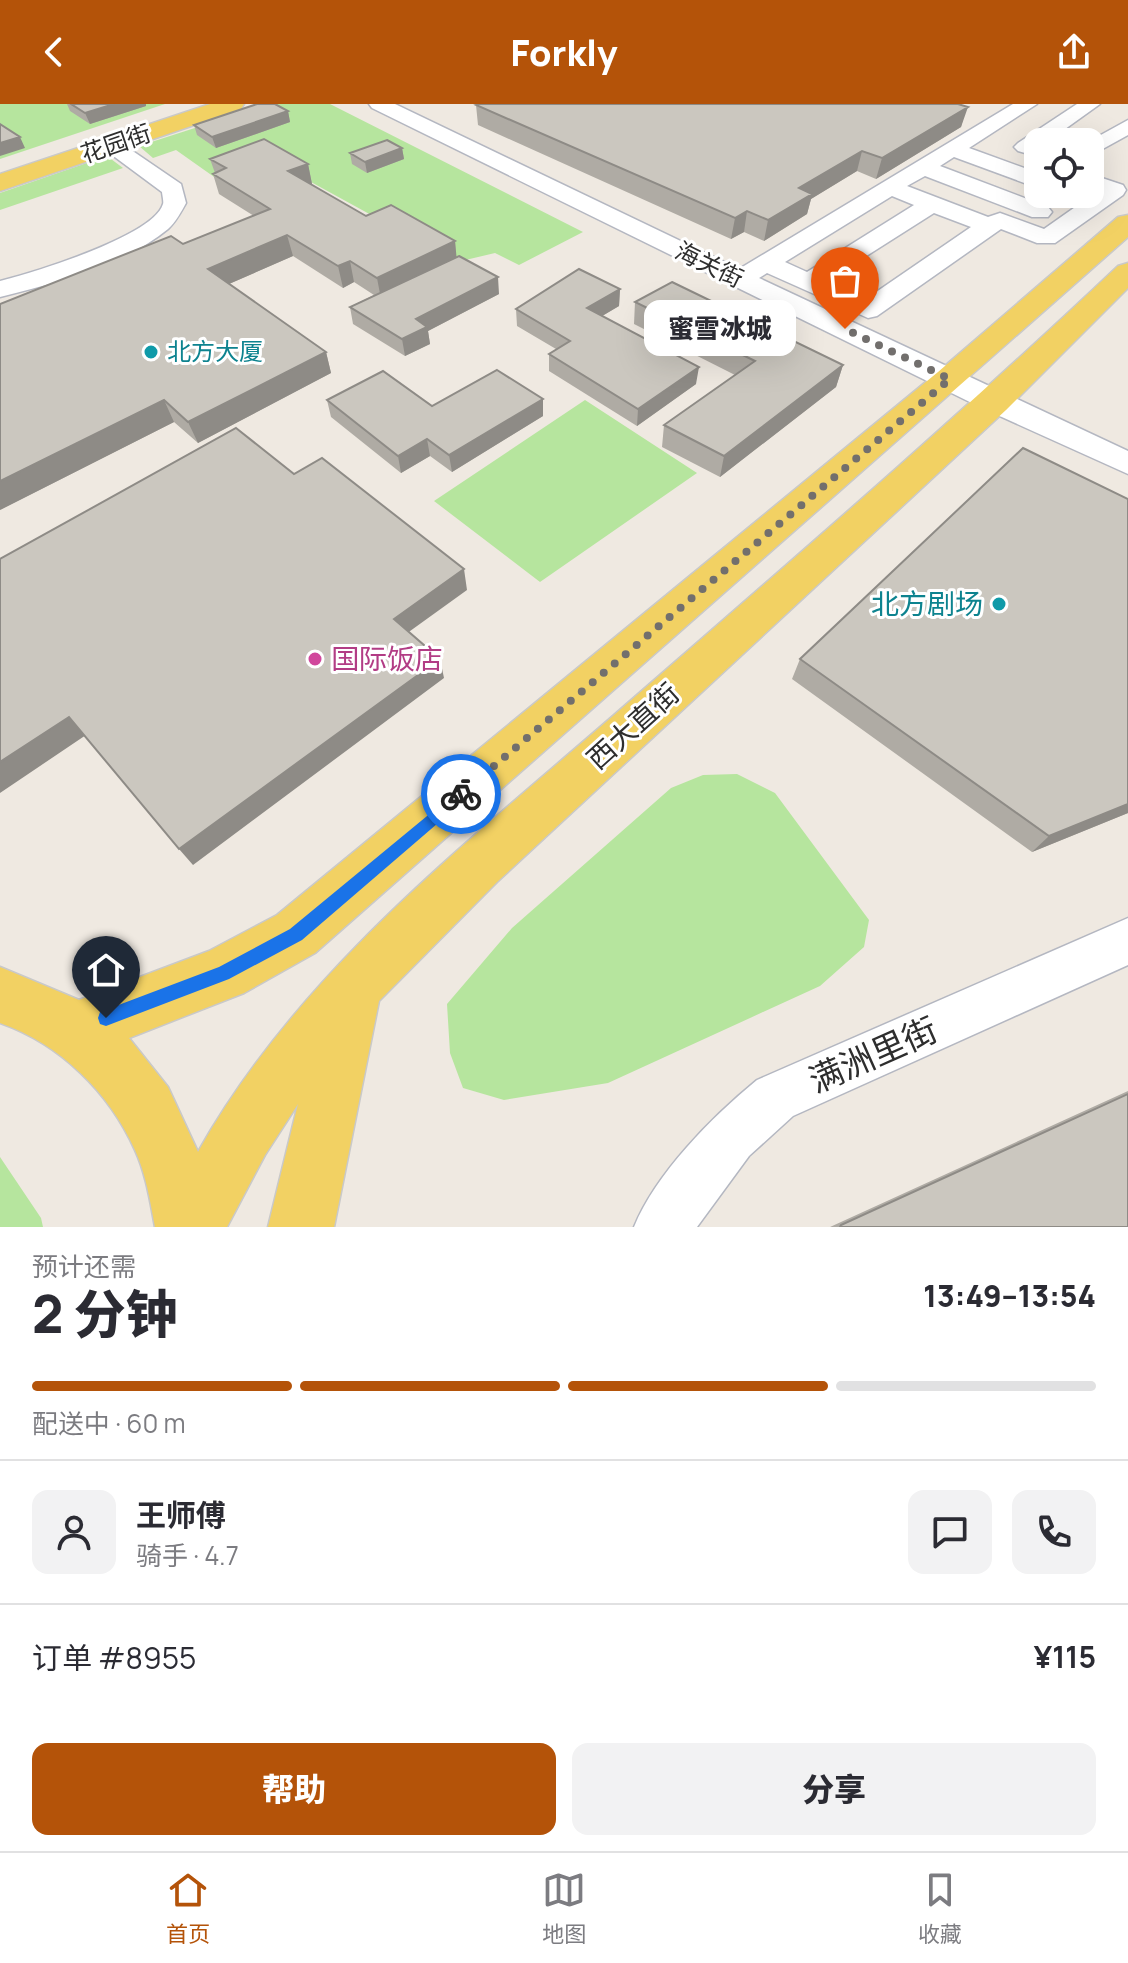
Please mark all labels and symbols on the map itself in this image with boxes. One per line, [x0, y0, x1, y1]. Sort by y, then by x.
street label: 花园街 [76, 115, 155, 170]
street label: 海关街 [670, 233, 749, 294]
pin [811, 247, 879, 329]
callout: 蜜雪冰城 [645, 301, 797, 357]
place label: 北方大厦 [167, 334, 263, 367]
marker: 北方大厦 [142, 343, 160, 361]
place label: 北方剧场 [871, 584, 983, 622]
marker: 北方剧场 [990, 595, 1008, 613]
place label: 国际饭店 [331, 639, 443, 677]
marker: 国际饭店 [306, 650, 324, 668]
street label: 西大直街 [578, 674, 687, 777]
courier [421, 754, 501, 834]
pin [72, 936, 140, 1018]
street label: 满洲里街 [801, 1005, 944, 1103]

